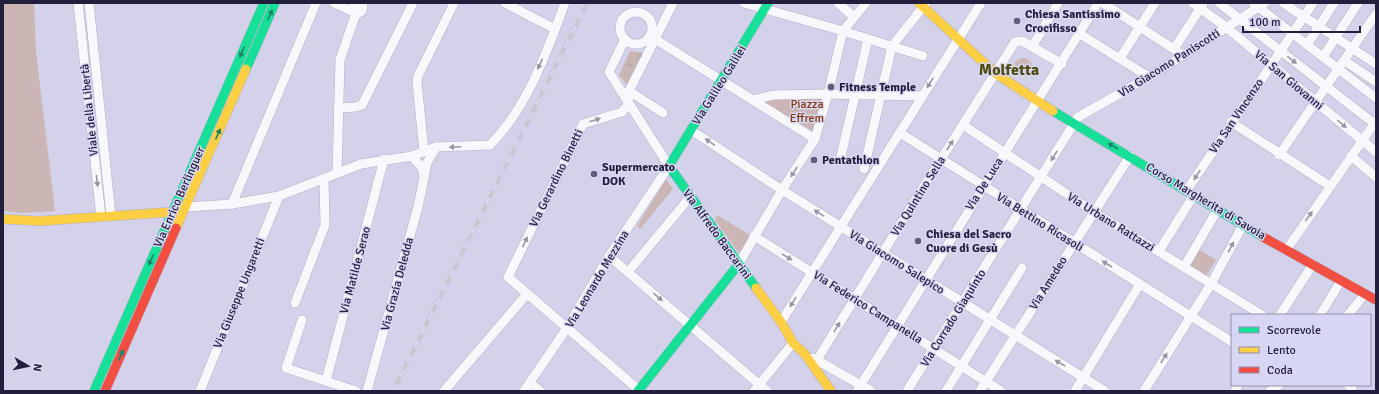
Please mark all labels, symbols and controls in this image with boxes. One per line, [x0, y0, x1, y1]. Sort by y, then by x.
place label: Chiesa Santissimo Crocifisso [1025, 7, 1120, 36]
scale bar [1243, 8, 1360, 34]
one-way arrow [267, 9, 273, 20]
text: 100 m [1249, 15, 1281, 30]
marker: Chiesa Santissimo Crocifisso [1012, 16, 1022, 26]
street label: Via Giacomo Paniscotti [1116, 26, 1223, 101]
street label: Via Galileo Galilei [689, 43, 750, 128]
one-way arrow [239, 46, 245, 58]
street label: Via San Giovanni [1251, 47, 1326, 114]
one-way arrow [1287, 55, 1298, 64]
one-way arrow [536, 59, 542, 71]
district label: Molfetta [979, 60, 1039, 80]
street label: Viale della Libertà [77, 63, 102, 157]
street label: Via San Vincenzo [1206, 76, 1267, 157]
one-way arrow [926, 78, 934, 88]
place label: Fitness Temple [839, 80, 916, 95]
marker: Fitness Temple [826, 82, 836, 92]
park label: Piazza Effrem [790, 97, 824, 126]
one-way arrow [589, 117, 601, 123]
one-way arrow [1337, 119, 1347, 128]
street label: Via Gerardino Binetti [526, 127, 587, 230]
one-way arrow [215, 128, 221, 139]
one-way arrow [705, 138, 715, 146]
one-way arrow [946, 140, 954, 150]
one-way arrow [1107, 142, 1119, 149]
one-way arrow [449, 143, 461, 150]
street label: Via Enrico Berlinguer [150, 144, 209, 250]
one-way arrow [1050, 151, 1058, 161]
place label: Pentathlon [822, 153, 880, 168]
street label: Via Quintino Sella [888, 153, 949, 239]
marker: Pentathlon [809, 155, 819, 165]
street label: Via De Luca [962, 155, 1007, 213]
place label: Supermercato DOK [602, 160, 675, 189]
street label: Corso Margherita di Savoia [1143, 160, 1268, 243]
one-way arrow [790, 166, 797, 178]
marker: Supermercato DOK [589, 169, 599, 179]
one-way arrow [1193, 170, 1201, 180]
one-way arrow [94, 175, 100, 187]
street label: Via Alfredo Baccarini [679, 186, 754, 282]
street label: Via Urbano Rattazzi [1064, 189, 1157, 255]
street label: Via Bettino Ricasoli [993, 190, 1086, 255]
one-way arrow [814, 209, 824, 217]
one-way arrow [1305, 211, 1313, 222]
street label: Via Matilde Serao [337, 225, 374, 315]
street label: Via Giacomo Salepico [846, 227, 947, 298]
place label: Chiesa del Sacro Cuore di Gesù [926, 227, 1012, 256]
street label: Via Leonardo Mezzina [562, 228, 633, 331]
street label: Via Giuseppe Ungaretti [210, 236, 269, 351]
street label: Via Grazia Deledda [378, 236, 417, 333]
marker: Chiesa del Sacro Cuore di Gesù [913, 236, 923, 246]
one-way arrow [522, 237, 528, 248]
one-way arrow [1228, 241, 1235, 252]
one-way arrow [782, 253, 793, 260]
street label: Via Amedeo [1026, 254, 1071, 313]
one-way arrow [148, 255, 154, 266]
one-way arrow [1101, 260, 1113, 267]
street label: Via Corrado Giaquinto [917, 267, 990, 370]
street label: Via Federico Campanella [810, 268, 925, 347]
one-way arrow [653, 292, 663, 302]
one-way arrow [789, 296, 796, 308]
legend [1231, 314, 1371, 386]
one-way arrow [833, 321, 840, 333]
text: Scorrevole [1267, 323, 1321, 338]
text: Lento [1267, 343, 1296, 358]
north arrow [8, 346, 48, 386]
one-way arrow [118, 350, 124, 361]
one-way arrow [1161, 352, 1168, 364]
one-way arrow [1054, 359, 1066, 366]
text: N [30, 363, 44, 372]
text: Coda [1267, 363, 1293, 378]

